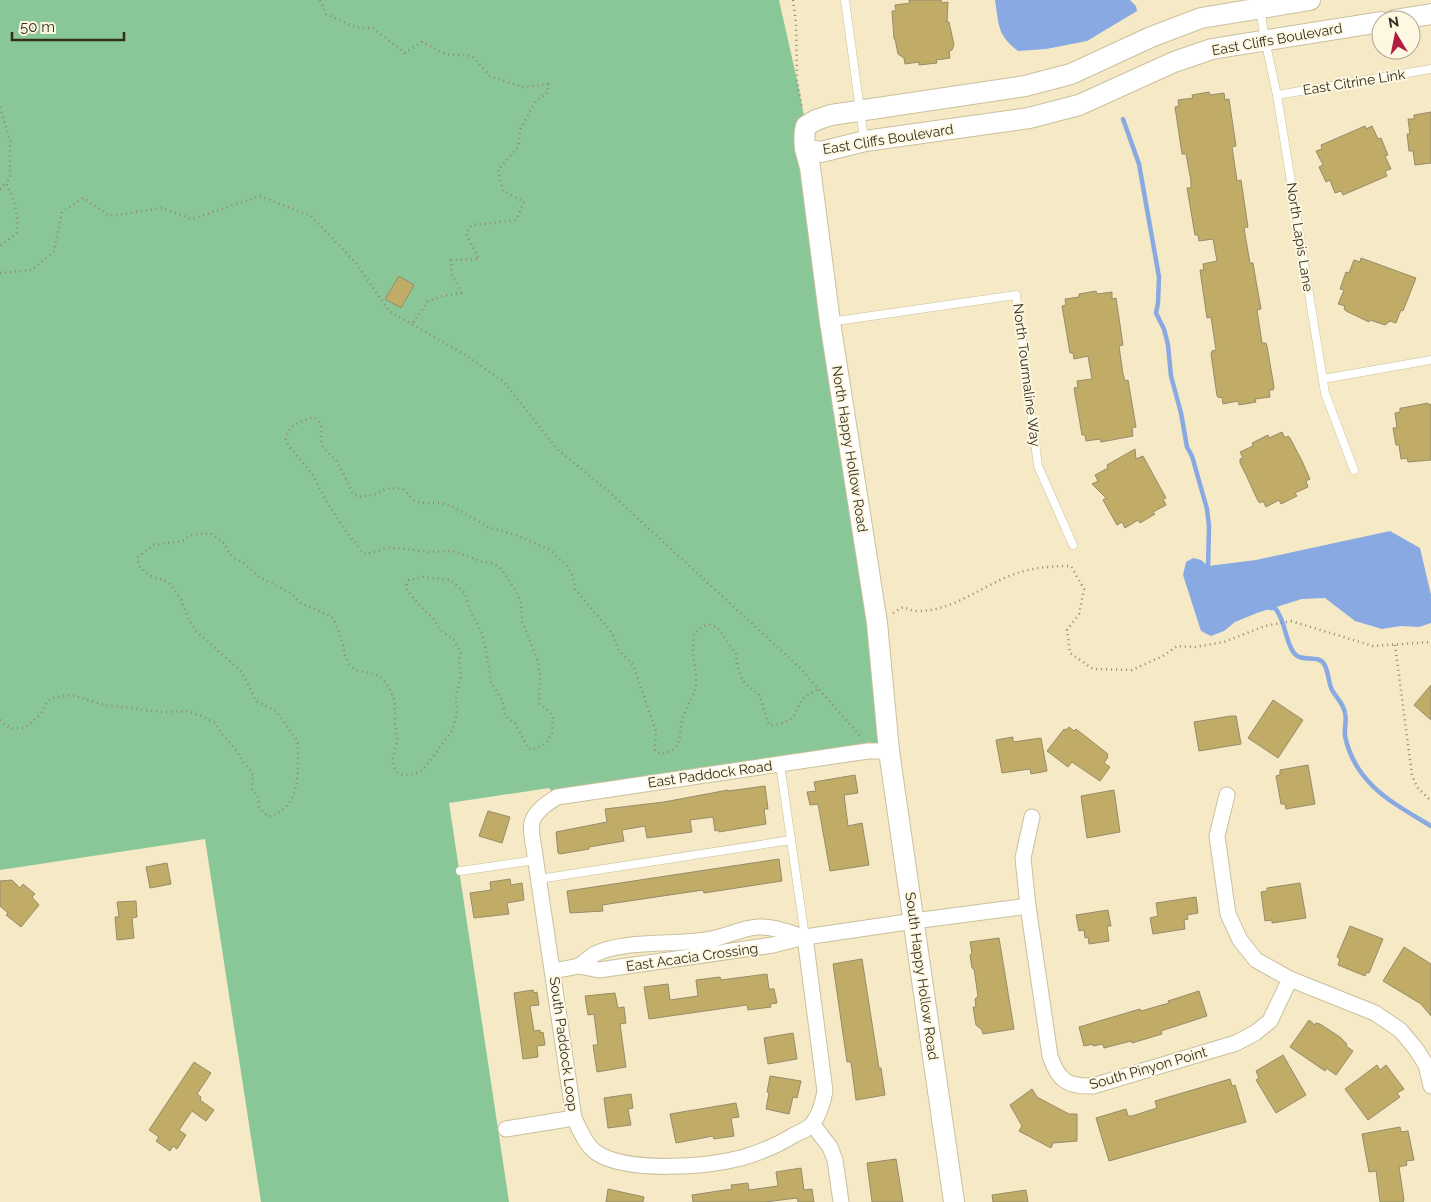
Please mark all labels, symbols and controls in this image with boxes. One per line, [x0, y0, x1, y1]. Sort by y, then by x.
scale bar [12, 10, 125, 42]
north arrow [1371, 10, 1421, 60]
text: N [1387, 13, 1400, 31]
text: 50 m [20, 18, 55, 36]
street label: East Cliffs Boulevard [1211, 20, 1343, 58]
street label: East Citrine Link [1302, 66, 1407, 98]
street label: East Cliffs Boulevard [821, 121, 955, 157]
street label: North Lapis Lane [1283, 181, 1317, 293]
street label: North Tourmaline Way [1010, 302, 1044, 448]
street label: North Happy Hollow Road [829, 365, 871, 533]
street label: East Paddock Road [647, 757, 773, 791]
street label: South Happy Hollow Road [902, 891, 942, 1061]
street label: East Acacia Crossing [625, 940, 759, 974]
street label: South Paddock Loop [547, 976, 581, 1113]
street label: South Pinyon Point [1087, 1043, 1209, 1092]

